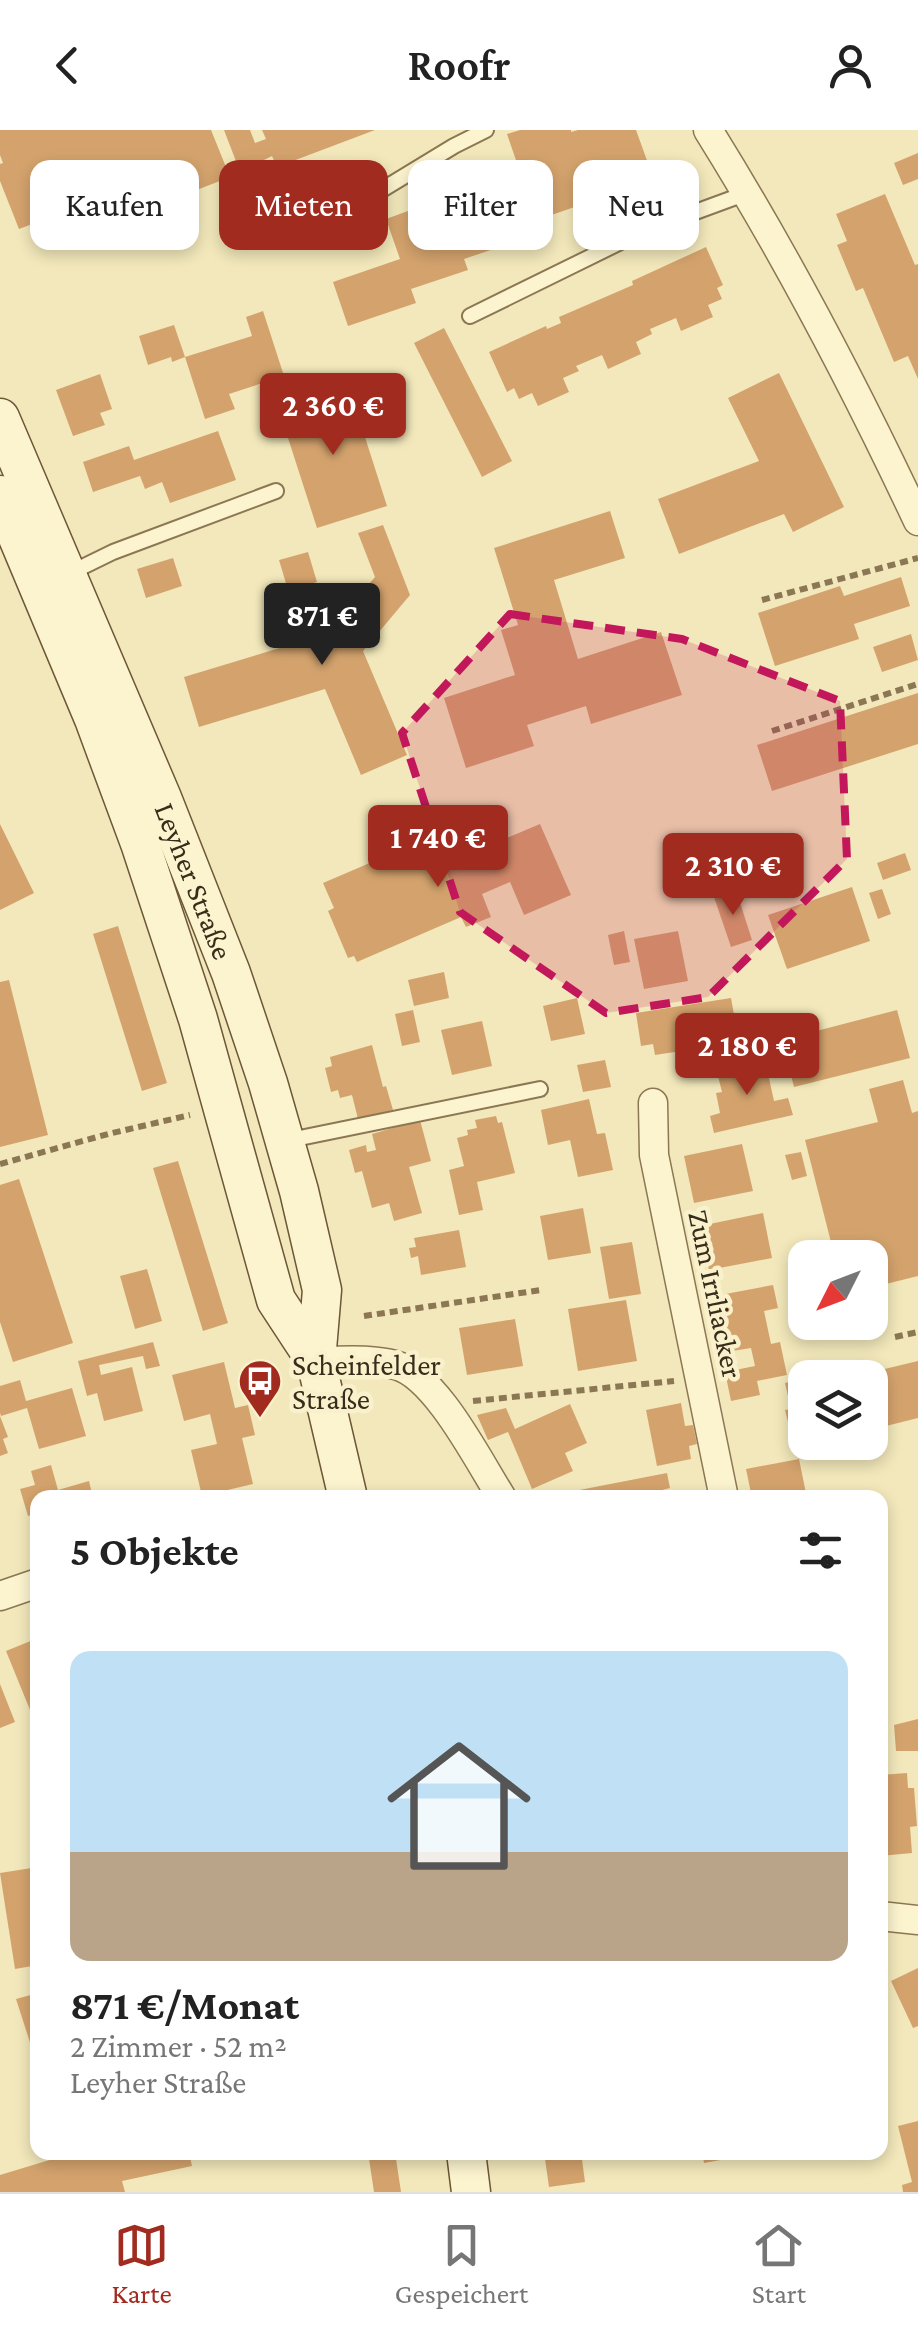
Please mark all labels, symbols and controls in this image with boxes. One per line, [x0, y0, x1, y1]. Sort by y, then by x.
icon: back [40, 38, 95, 93]
icon: person [823, 38, 878, 93]
text: Roofr [407, 40, 511, 90]
chip: Kaufen [30, 160, 199, 250]
chip: Mieten [219, 160, 388, 250]
chip: Filter [408, 160, 553, 250]
chip: Neu [573, 160, 699, 250]
pin: 2 360 € [241, 373, 425, 458]
text: 2 360 € [282, 387, 384, 423]
pin: 871 € [252, 583, 392, 668]
text: 871 € [286, 597, 358, 633]
street label: Leyher Straße [149, 798, 240, 964]
pin: 1 740 € [346, 805, 530, 890]
text: 1 740 € [390, 819, 486, 855]
pin: 2 310 € [641, 833, 825, 918]
text: 2 310 € [685, 847, 781, 883]
pin: 2 180 € [655, 1013, 839, 1098]
text: 2 180 € [697, 1027, 797, 1063]
street label: Zum Irrliacker [682, 1207, 750, 1381]
north arrow [788, 1240, 888, 1340]
map controls [788, 1240, 888, 1460]
place label: Scheinfelder Straße [292, 1348, 441, 1415]
bus stop icon: Scheinfelder Straße [237, 1358, 283, 1419]
button: layers [788, 1360, 888, 1460]
icon: filters [793, 1523, 848, 1578]
text: 5 Objekte [70, 1527, 239, 1574]
icon: home [369, 1716, 549, 1896]
text: 871 €/Monat [70, 1981, 299, 2028]
text: 2 Zimmer · 52 m² [70, 2028, 287, 2064]
text: Leyher Straße [70, 2064, 246, 2100]
tab: Karte [112, 2218, 172, 2309]
tab: Gespeichert [395, 2218, 528, 2309]
tab: Start [751, 2218, 806, 2309]

